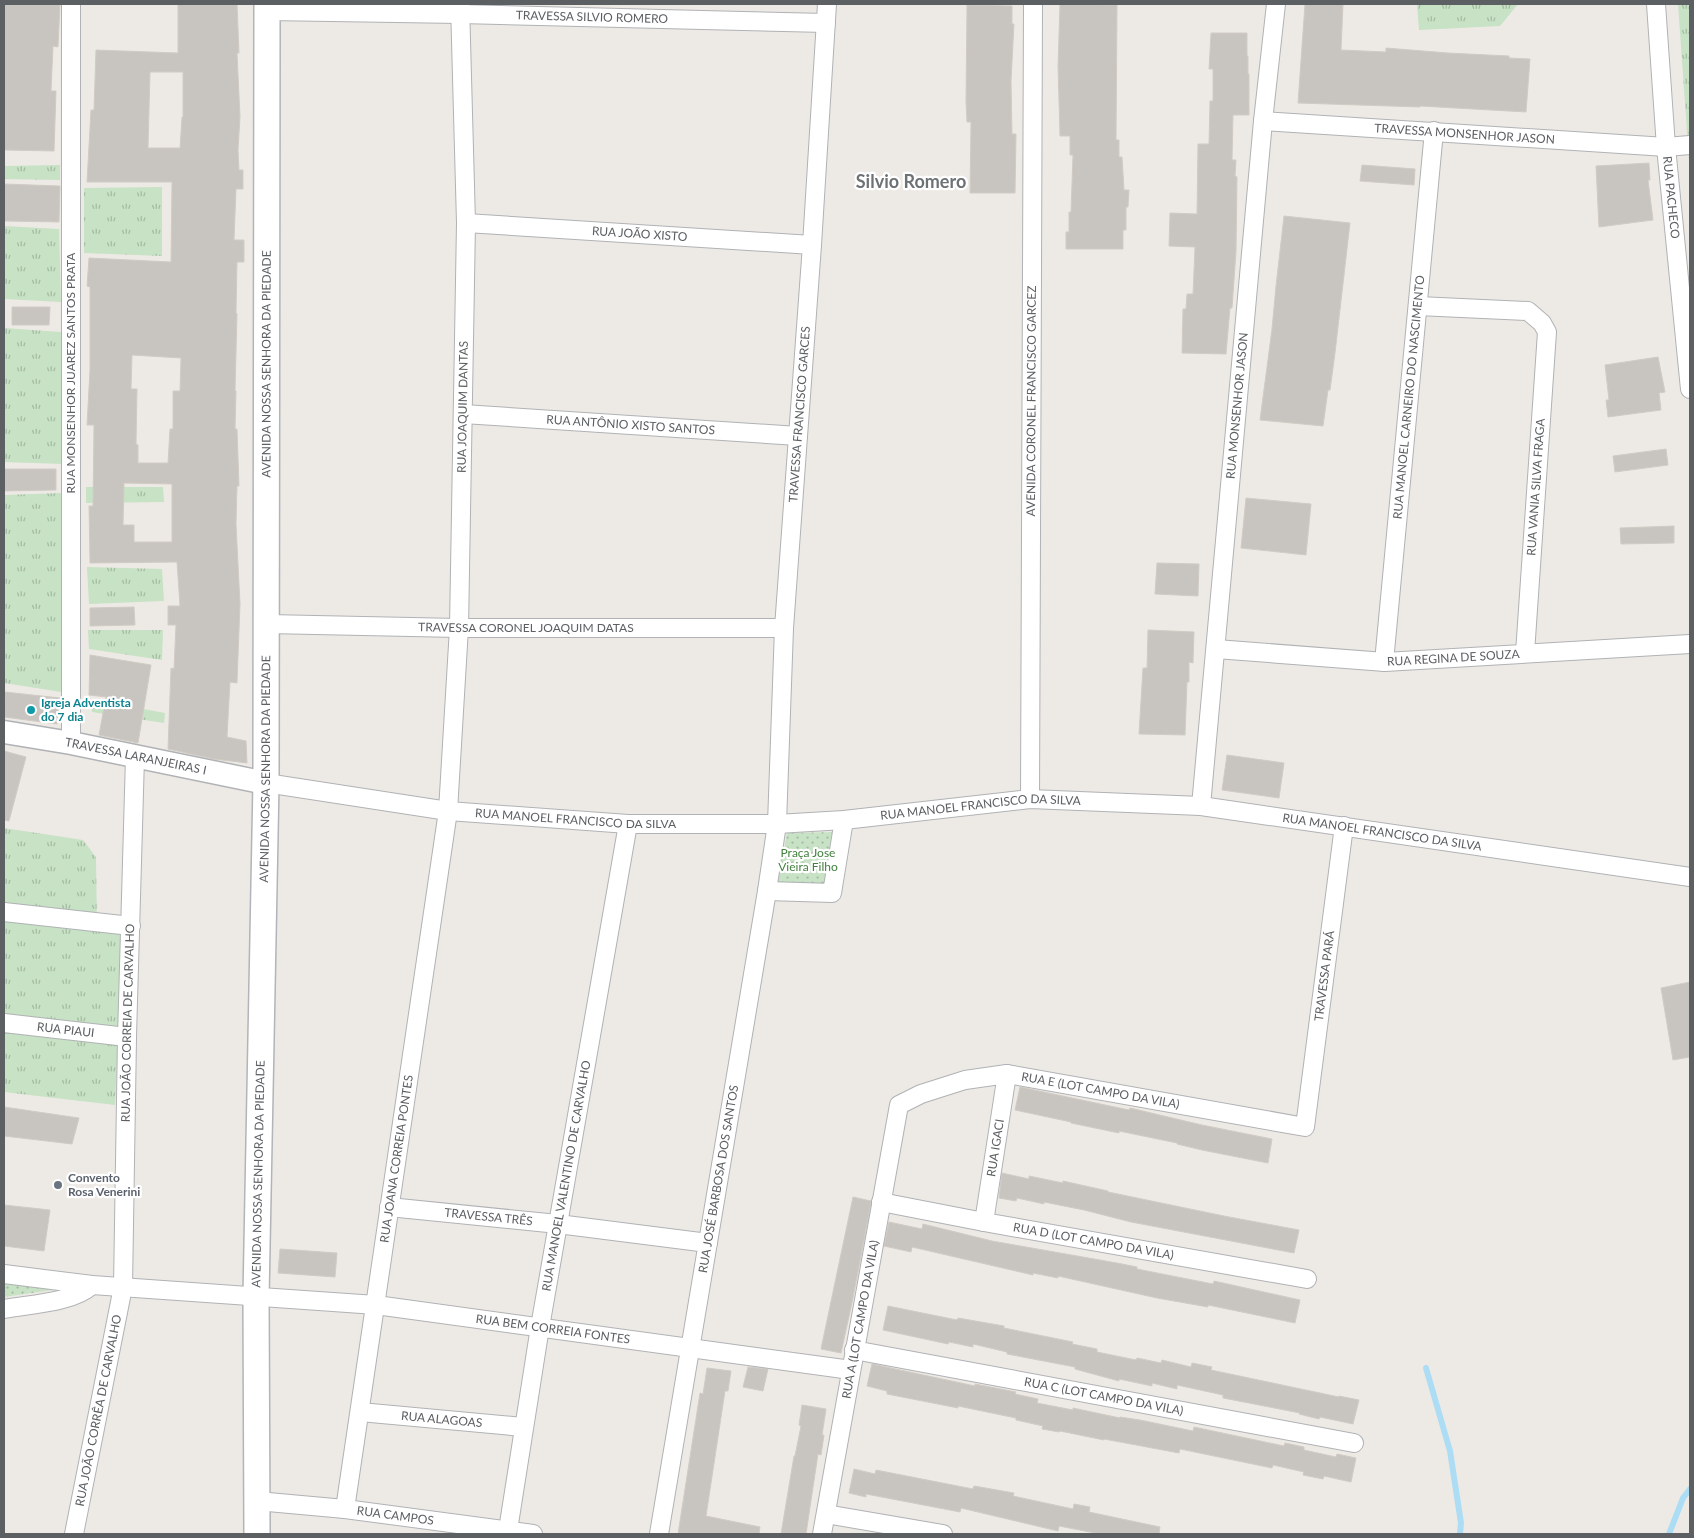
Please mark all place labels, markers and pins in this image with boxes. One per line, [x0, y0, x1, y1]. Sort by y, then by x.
place label: Igreja Adventista do 7 dia [41, 695, 131, 724]
marker: Igreja Adventista do 7 dia [25, 704, 37, 716]
place label: Convento Rosa Venerini [68, 1170, 140, 1199]
marker: Convento Rosa Venerini [52, 1179, 64, 1191]

